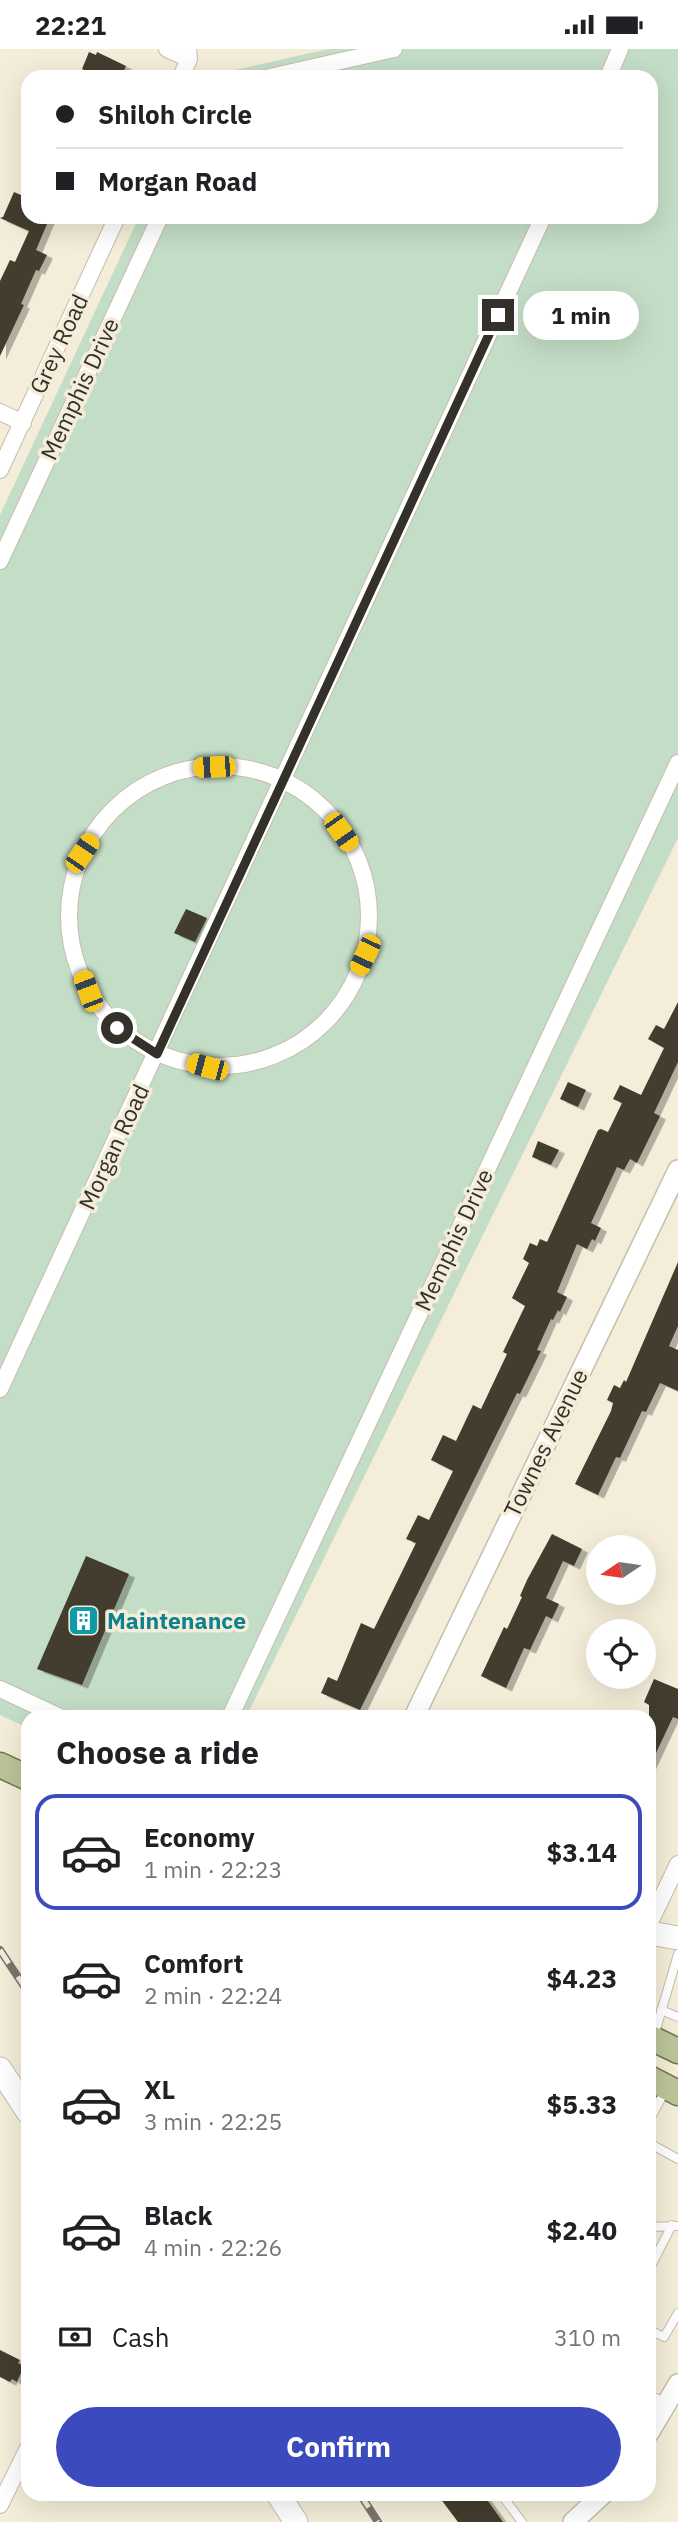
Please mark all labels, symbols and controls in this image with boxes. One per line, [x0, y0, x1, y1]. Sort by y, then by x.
text: 22:21 [35, 8, 106, 42]
text: Shiloh Circle [98, 97, 252, 131]
text: Morgan Road [98, 164, 257, 198]
street label: Grey Road [22, 289, 94, 398]
callout: 1 min [522, 291, 638, 339]
route end [482, 299, 514, 331]
text: 1 min [551, 300, 611, 330]
street label: Memphis Drive [33, 313, 125, 465]
car [193, 756, 236, 778]
car [321, 809, 362, 855]
car [62, 830, 103, 876]
car [347, 932, 384, 978]
car [71, 968, 106, 1014]
route start [101, 1012, 133, 1044]
car [184, 1051, 231, 1083]
street label: Morgan Road [71, 1079, 155, 1214]
street label: Memphis Drive [407, 1164, 499, 1316]
street label: Townes Avenue [496, 1364, 594, 1522]
north arrow [586, 1535, 656, 1605]
map controls [586, 1535, 656, 1689]
building icon: Maintenance [67, 1604, 101, 1638]
place label: Maintenance [107, 1605, 246, 1635]
button: locate [586, 1619, 656, 1689]
text: Choose a ride [56, 1731, 259, 1773]
text: Economy [144, 1820, 255, 1854]
icon: car [60, 1821, 123, 1884]
text: $3.14 [547, 1835, 617, 1869]
text: 1 min · 22:23 [144, 1854, 282, 1884]
text: Comfort [144, 1946, 243, 1980]
icon: car [60, 1947, 123, 2010]
text: $4.23 [547, 1961, 617, 1995]
text: 2 min · 22:24 [144, 1980, 282, 2010]
text: XL [144, 2072, 175, 2106]
icon: car [60, 2073, 123, 2136]
text: $5.33 [547, 2087, 617, 2121]
text: 3 min · 22:25 [144, 2106, 282, 2136]
text: Black [144, 2198, 212, 2232]
icon: car [60, 2199, 123, 2262]
text: $2.40 [547, 2213, 617, 2247]
text: 4 min · 22:26 [144, 2232, 282, 2262]
icon: cash [56, 2318, 94, 2356]
text: Cash [112, 2320, 169, 2354]
text: 310 m [554, 2322, 621, 2352]
button: Confirm [56, 2407, 621, 2487]

